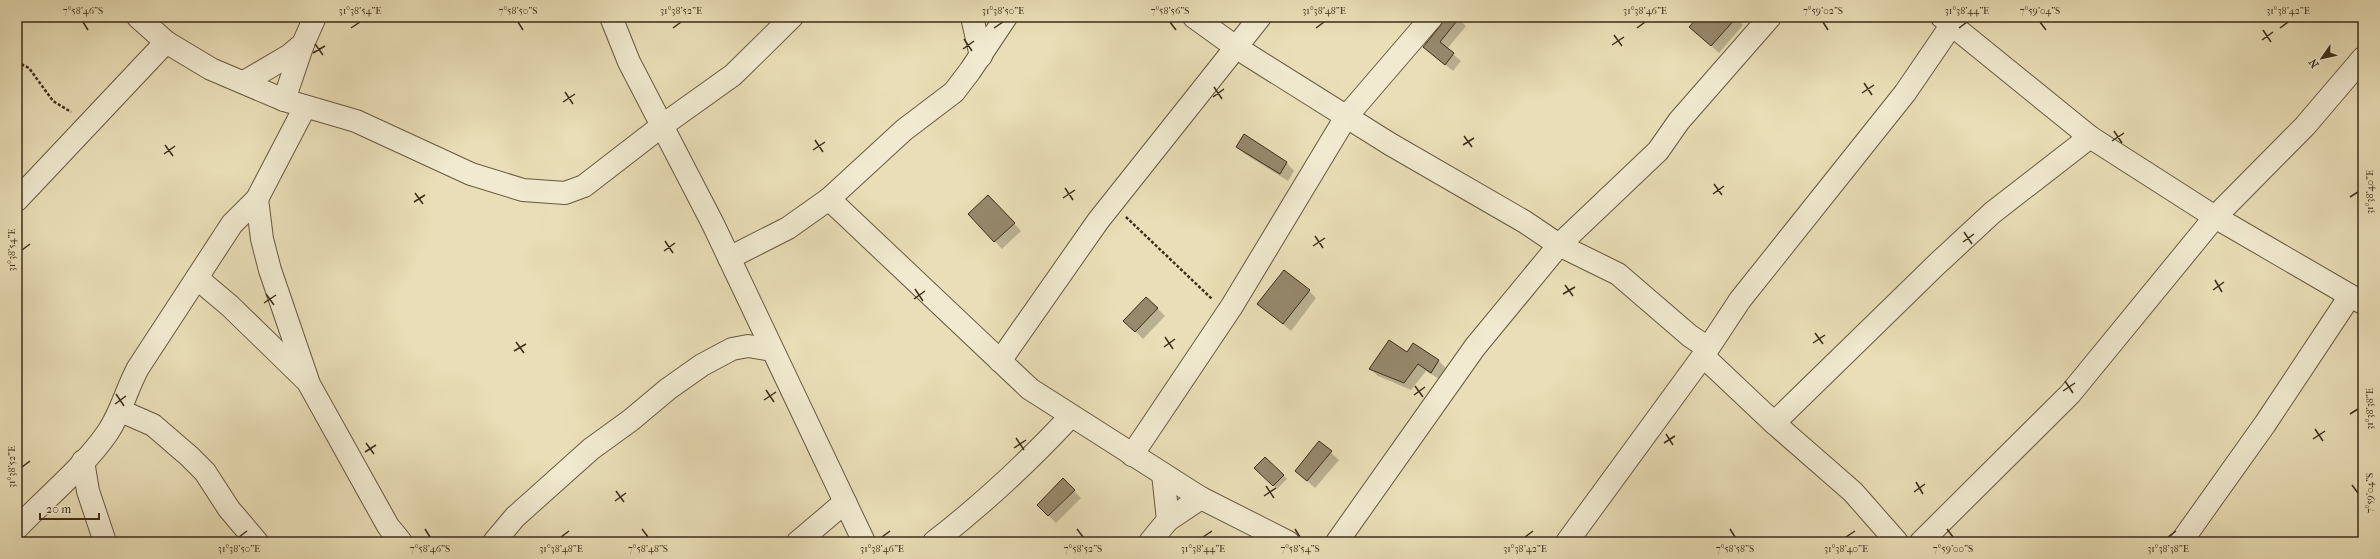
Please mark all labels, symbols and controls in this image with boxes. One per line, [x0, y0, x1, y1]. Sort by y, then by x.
text: 7°58'46"S [63, 5, 103, 17]
text: 31°38'54"E [339, 5, 381, 17]
text: 7°58'50"S [499, 5, 537, 17]
text: 31°38'52"E [660, 5, 702, 17]
text: 31°38'50"E [982, 5, 1024, 17]
text: 7°58'56"S [1151, 5, 1189, 17]
text: 31°38'48"E [1302, 5, 1346, 17]
text: 31°38'46"E [1623, 5, 1667, 17]
text: 7°59'02"S [1803, 5, 1843, 17]
text: 31°38'44"E [1945, 5, 1989, 17]
text: 7°59'04"S [2020, 5, 2060, 17]
text: 31°38'42"E [2266, 5, 2310, 17]
north arrow [2302, 38, 2342, 78]
text: N [2306, 56, 2322, 70]
text: 31°38'40"E [2364, 170, 2376, 214]
text: 31°38'54"E [6, 229, 18, 271]
text: 31°38'38"E [2364, 388, 2376, 430]
text: 31°38'52"E [6, 446, 18, 488]
text: 7°59'04"S [2364, 473, 2376, 513]
scale bar [40, 495, 99, 521]
text: 20 m [46, 502, 71, 516]
text: 31°38'50"E [218, 543, 260, 555]
text: 7°58'46"S [410, 543, 450, 555]
text: 31°38'48"E [539, 543, 583, 555]
text: 7°58'48"S [628, 543, 668, 555]
text: 31°38'46"E [860, 543, 904, 555]
text: 7°58'52"S [1064, 543, 1102, 555]
text: 31°38'44"E [1181, 543, 1225, 555]
text: 7°58'54"S [1280, 543, 1320, 555]
text: 31°38'42"E [1503, 543, 1547, 555]
text: 7°58'58"S [1716, 543, 1754, 555]
text: 31°38'40"E [1824, 543, 1868, 555]
text: 7°59'00"S [1933, 543, 1973, 555]
text: 31°38'38"E [2147, 543, 2189, 555]

